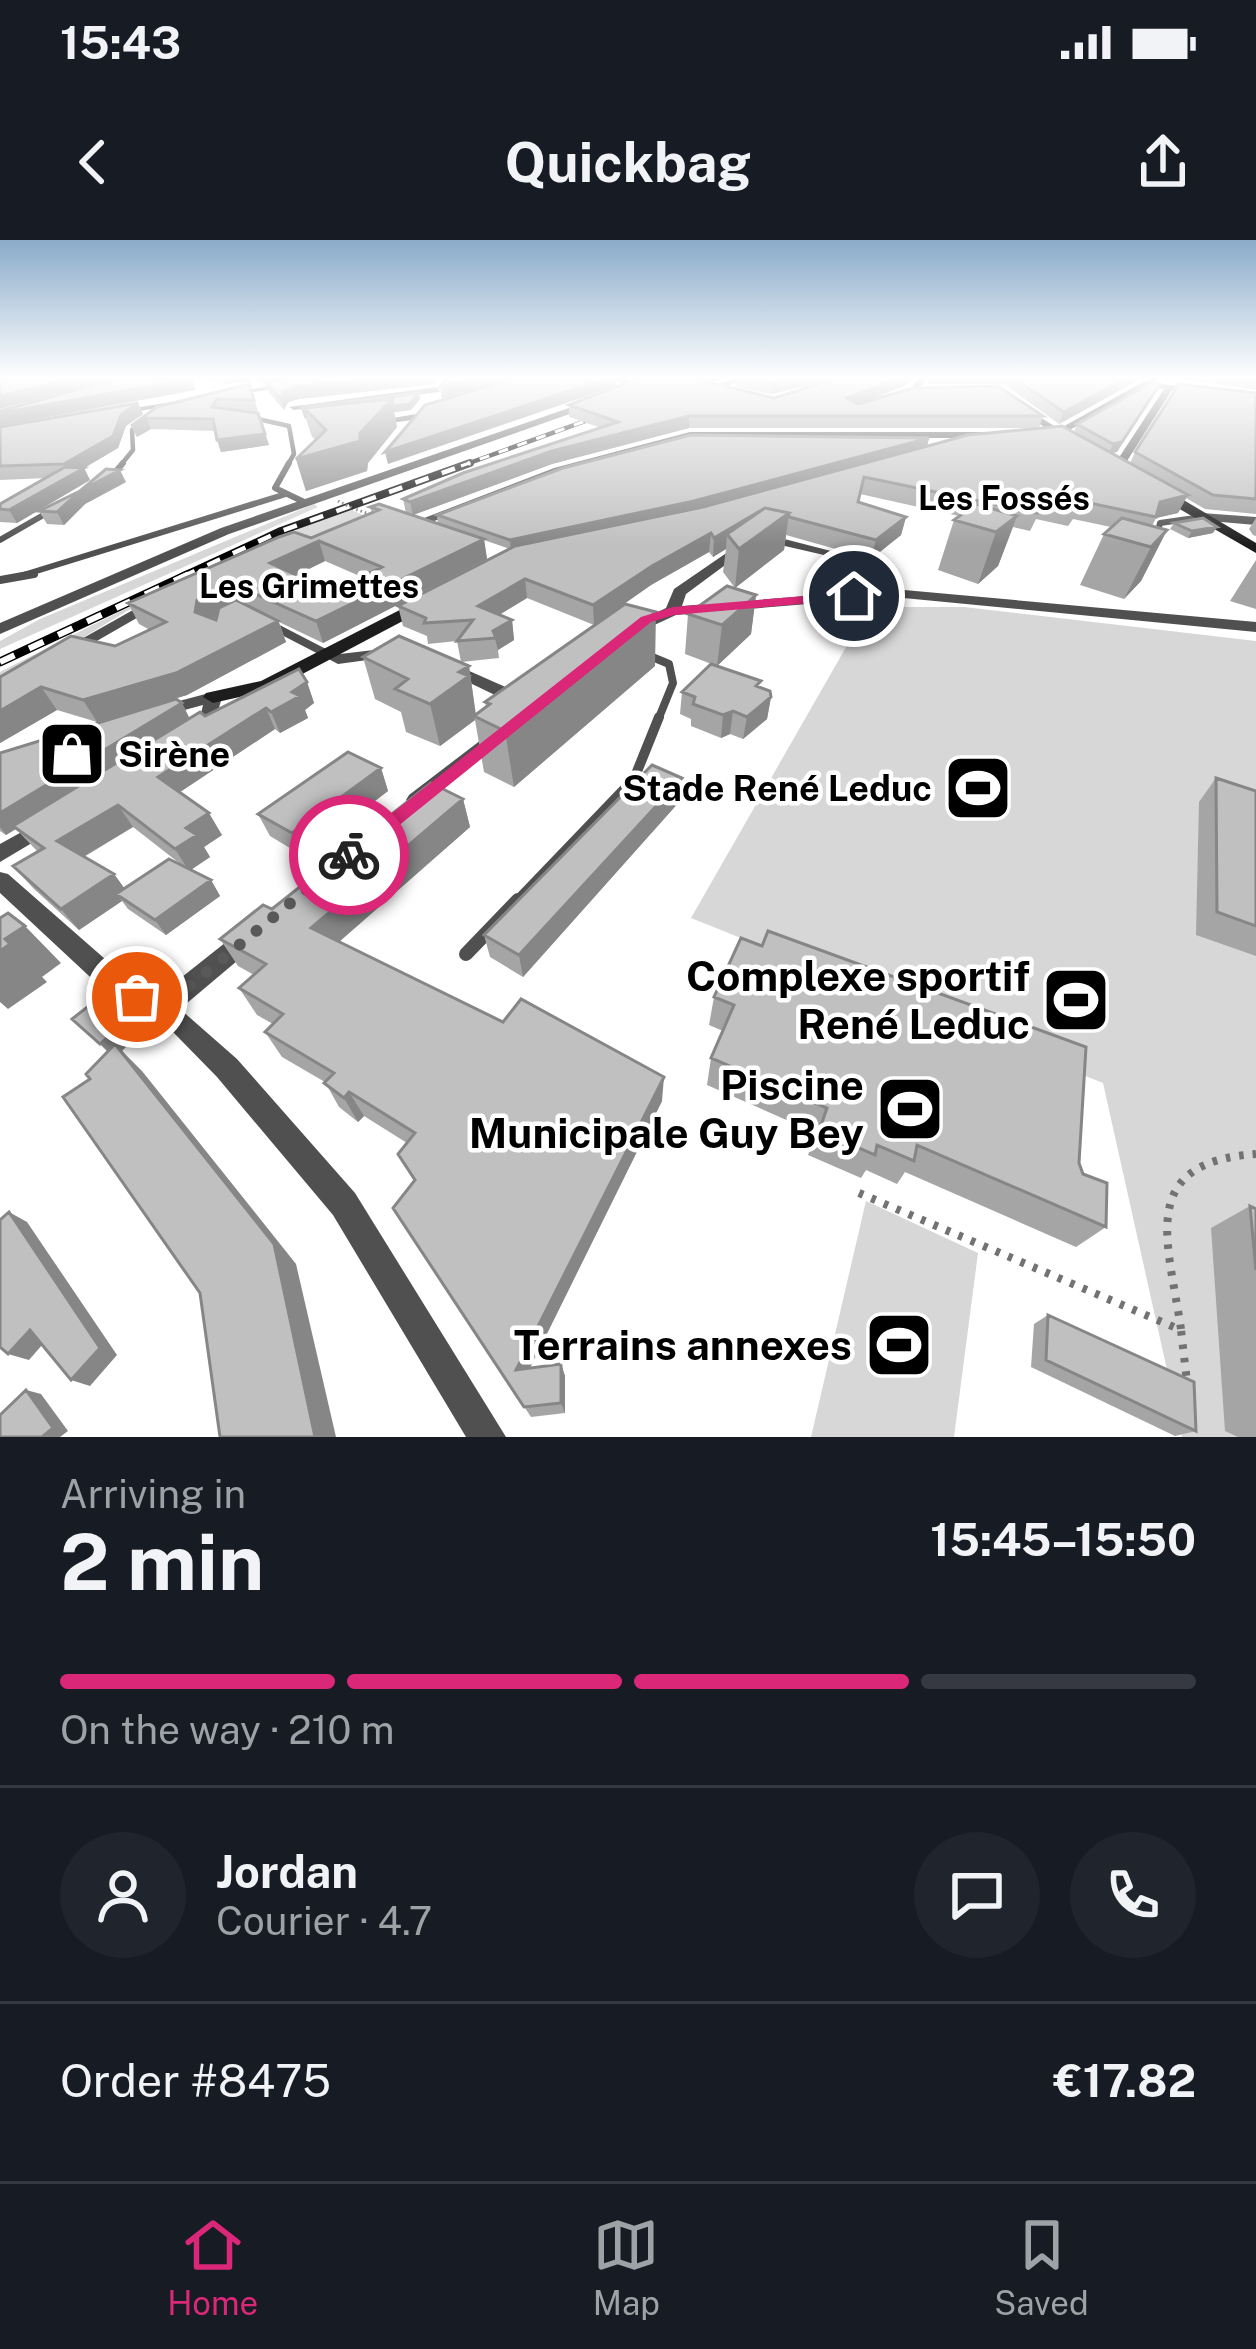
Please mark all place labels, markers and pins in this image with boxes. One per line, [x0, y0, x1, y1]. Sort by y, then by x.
pin [803, 545, 905, 647]
shop icon: Sirène [37, 719, 107, 789]
place label: Sirène [118, 733, 230, 775]
sports icon: Stade René Leduc [943, 753, 1013, 823]
place label: Stade René Leduc [622, 767, 932, 809]
pin [86, 946, 188, 1048]
place label: Complexe sportif René Leduc [686, 951, 1030, 1048]
sports icon: Complexe sportif René Leduc [1041, 965, 1111, 1035]
place label: Piscine Municipale Guy Bey [469, 1060, 864, 1157]
sports icon: Piscine Municipale Guy Bey [875, 1074, 945, 1144]
sports icon: Terrains annexes [864, 1310, 934, 1380]
place label: Terrains annexes [514, 1320, 852, 1369]

